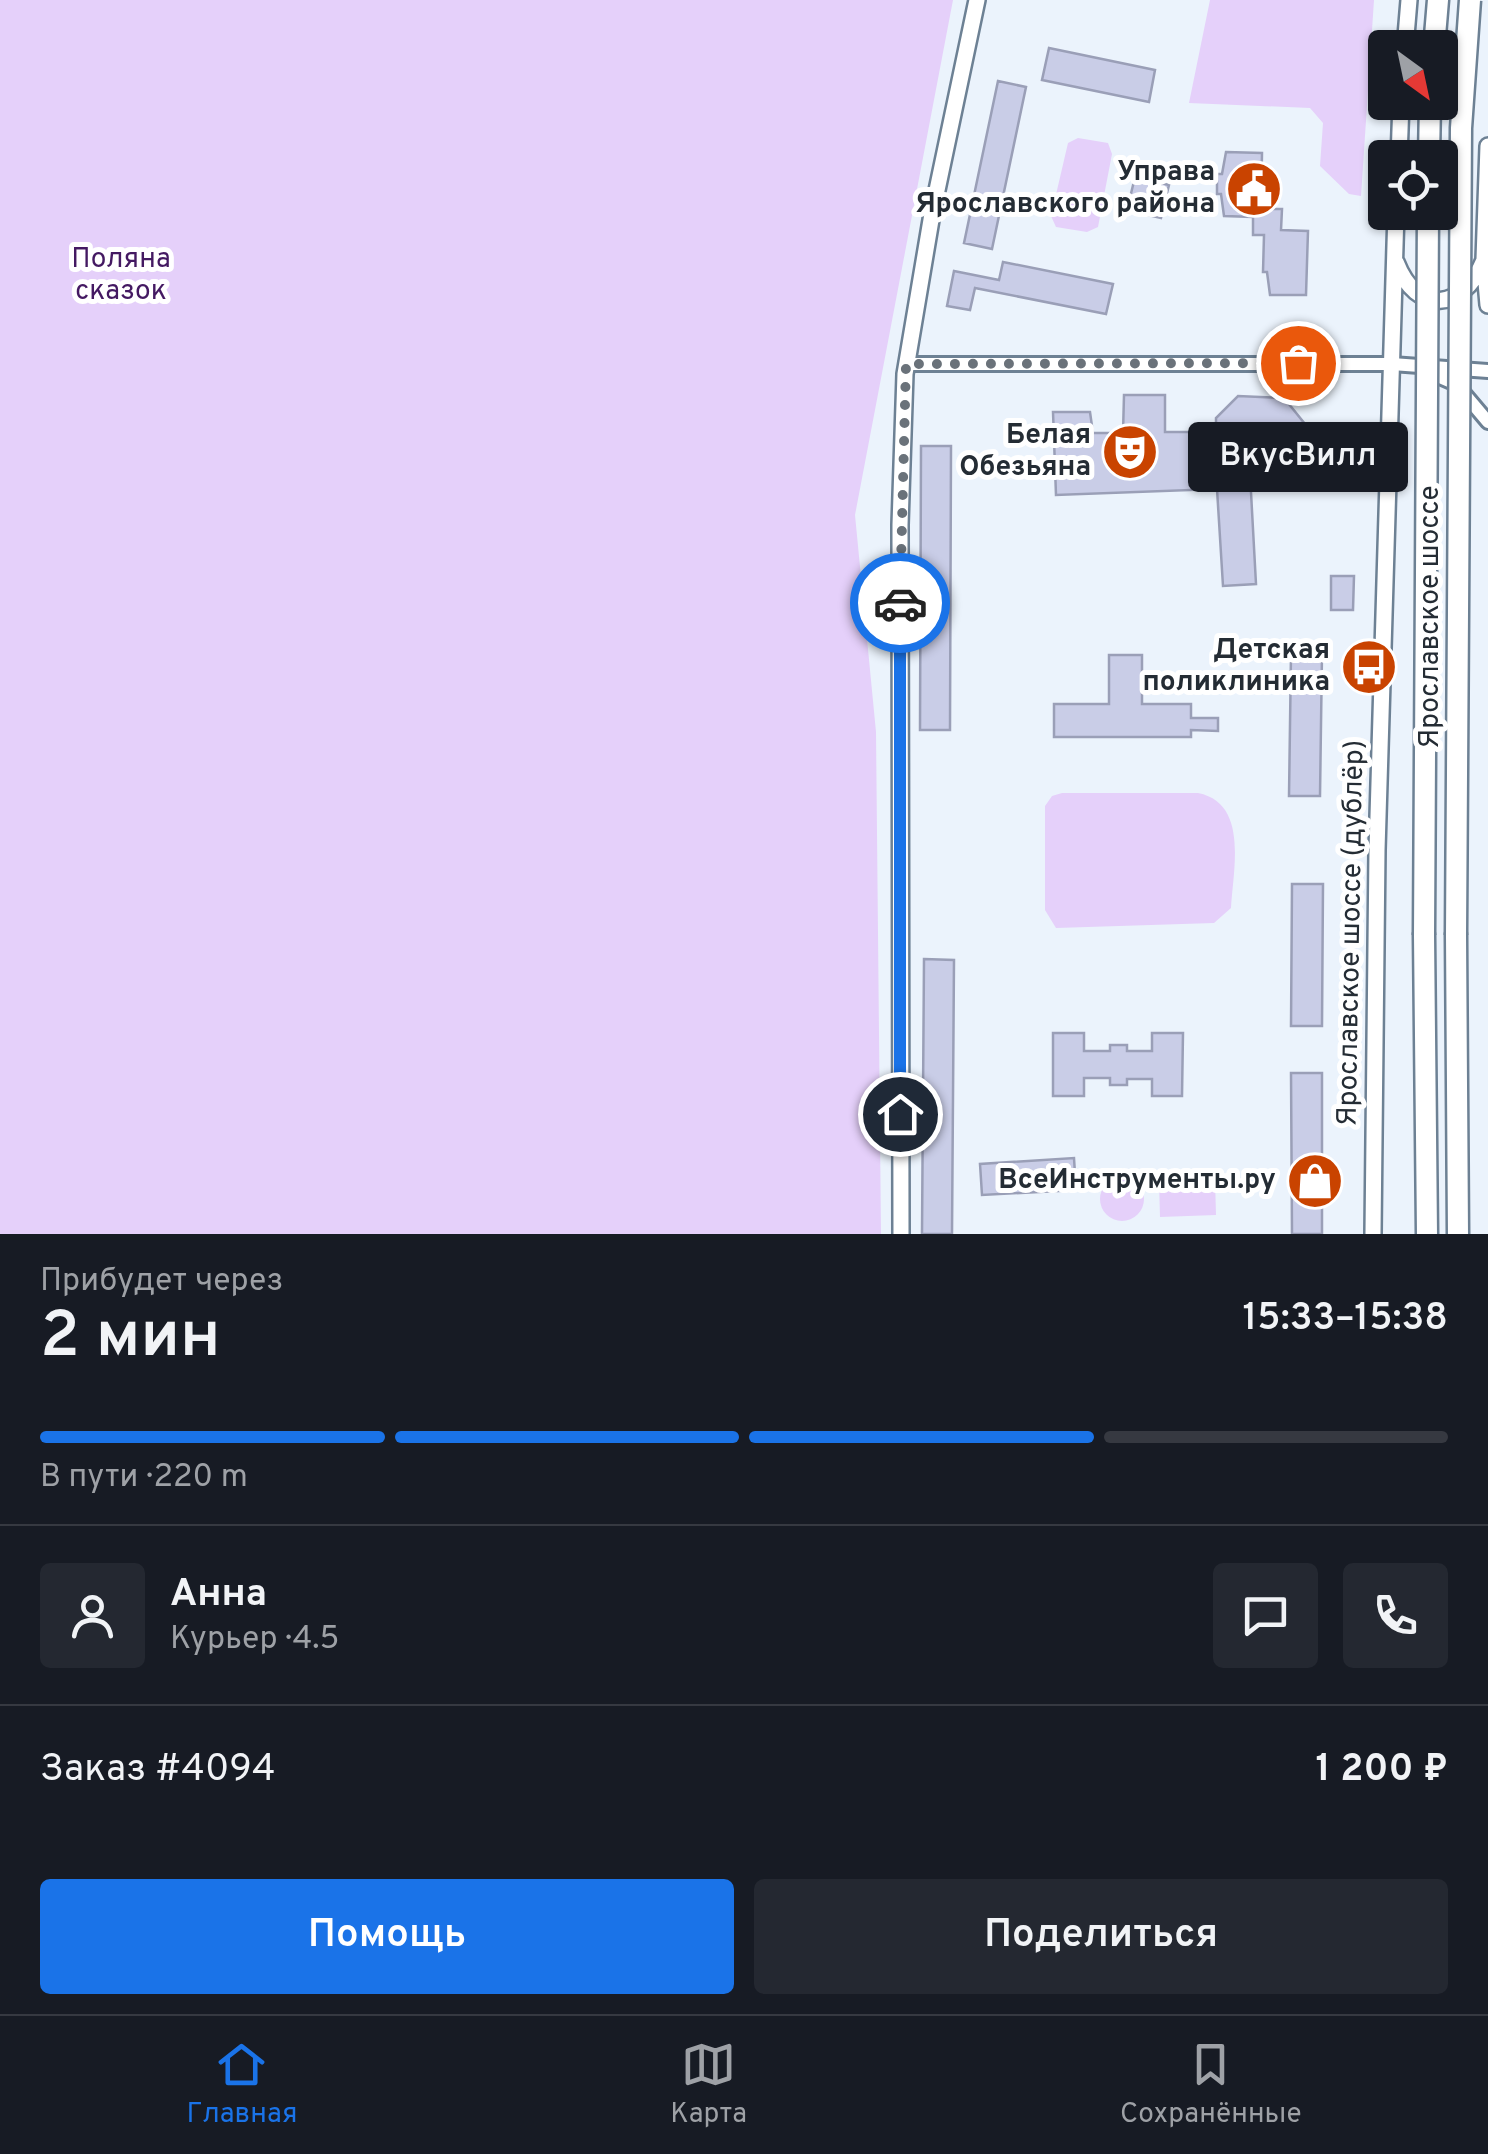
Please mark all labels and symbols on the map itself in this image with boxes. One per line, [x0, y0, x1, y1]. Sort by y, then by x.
north arrow [1368, 30, 1458, 120]
place label: Управа Ярославского района [915, 155, 1215, 223]
public building icon: Управа Ярославского района [1224, 159, 1284, 219]
park label: Поляна сказок [71, 242, 171, 310]
pin [1256, 321, 1341, 406]
place label: Белая Обезьяна [959, 418, 1091, 486]
theatre icon: Белая Обезьяна [1100, 422, 1160, 482]
callout: ВкусВилл [1188, 423, 1408, 493]
street label: Ярославское шоссе [1413, 485, 1449, 749]
courier [850, 553, 950, 653]
place label: Детская поликлиника [1143, 633, 1330, 701]
bus stop icon: Детская поликлиника [1339, 637, 1399, 697]
street label: Ярославское шоссе (дублёр) [1331, 739, 1373, 1127]
pin [858, 1072, 943, 1157]
shop icon: ВсеИнструменты.ру [1285, 1151, 1345, 1211]
place label: ВсеИнструменты.ру [998, 1163, 1276, 1199]

